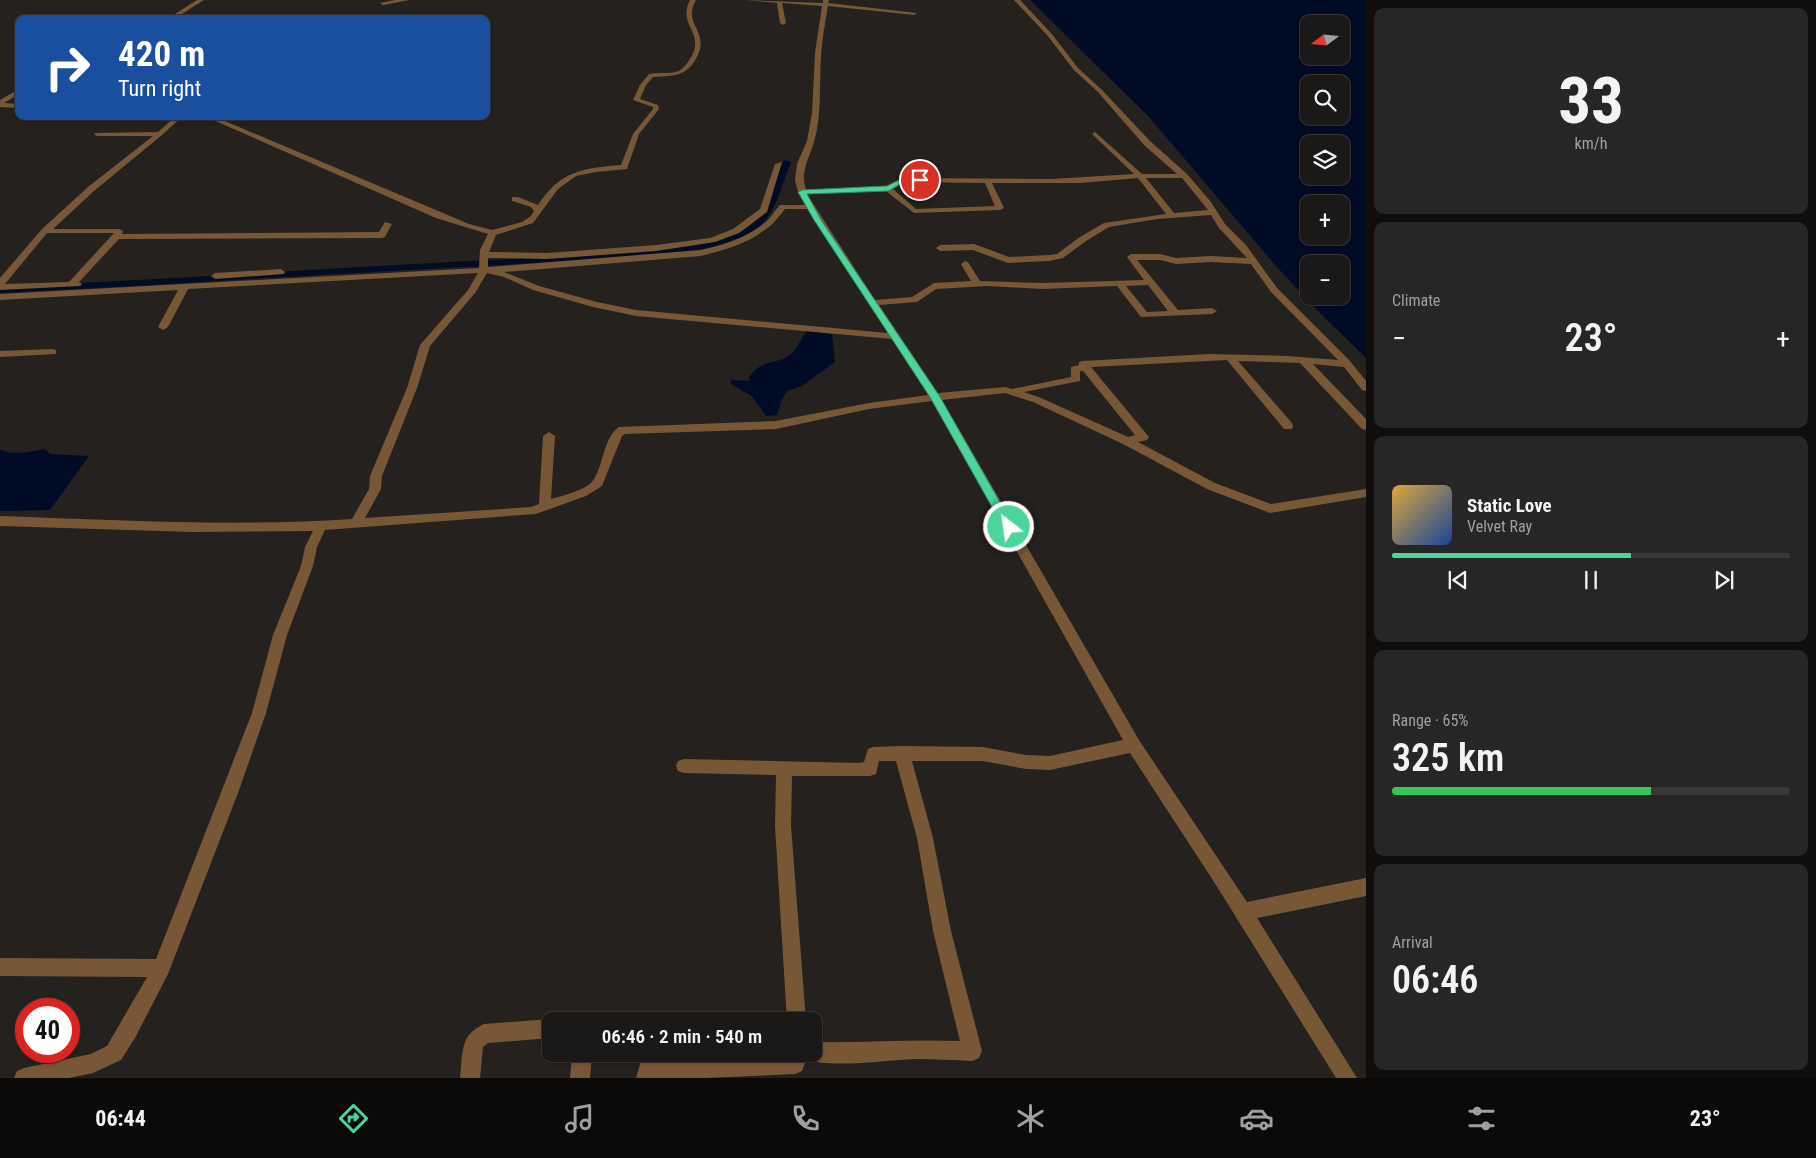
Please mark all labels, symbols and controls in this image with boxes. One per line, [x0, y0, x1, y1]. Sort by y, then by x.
north arrow [1300, 15, 1350, 65]
map controls [1300, 15, 1350, 305]
text: 420 m [118, 34, 205, 75]
icon: right [35, 35, 100, 100]
text: 33 [1558, 63, 1624, 139]
button: search [1300, 75, 1350, 125]
text: Turn right [118, 76, 201, 101]
text: km/h [1575, 134, 1607, 153]
button: layers [1300, 135, 1350, 185]
pin [899, 159, 941, 201]
icon: arrive [906, 166, 934, 194]
button: + [1300, 195, 1350, 245]
button: − [1300, 255, 1350, 305]
text: Climate [1392, 291, 1440, 310]
text: 23° [1565, 316, 1617, 360]
text: − [1392, 322, 1406, 355]
text: + [1776, 322, 1790, 355]
text: Static Love [1467, 494, 1552, 517]
position arrow [982, 500, 1034, 552]
text: Velvet Ray [1467, 517, 1532, 536]
icon: previous [1444, 566, 1472, 594]
icon: pause [1577, 566, 1605, 594]
icon: next [1710, 566, 1738, 594]
text: Range · 65% [1392, 711, 1468, 730]
text: 325 km [1392, 736, 1504, 780]
text: Arrival [1392, 933, 1433, 952]
text: 06:46 [1392, 958, 1478, 1002]
speed limit sign: 40 [15, 998, 80, 1063]
text: 06:46 · 2 min · 540 m [602, 1025, 762, 1048]
icon: directions [336, 1101, 371, 1136]
icon: music [562, 1101, 597, 1136]
icon: phone [788, 1101, 823, 1136]
icon: climate [1013, 1101, 1048, 1136]
icon: car [1239, 1101, 1274, 1136]
icon: filters [1464, 1101, 1499, 1136]
text: 06:44 [95, 1106, 146, 1131]
text: 23° [1690, 1106, 1721, 1131]

